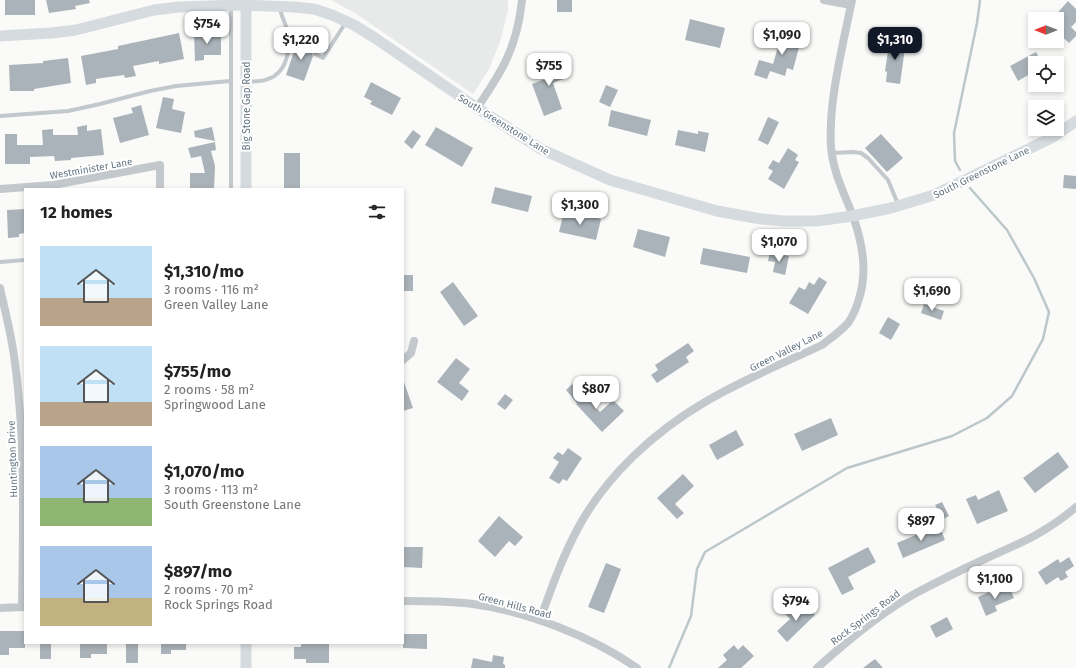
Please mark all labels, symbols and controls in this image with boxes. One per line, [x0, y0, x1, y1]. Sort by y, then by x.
pin: $754 [183, 11, 231, 45]
north arrow [1028, 12, 1064, 48]
map controls [1028, 12, 1064, 136]
text: $754 [193, 16, 221, 31]
pin: $1,090 [749, 22, 815, 56]
pin: $1,220 [268, 27, 334, 61]
text: $1,090 [763, 27, 801, 42]
pin: $1,310 [862, 27, 928, 61]
text: $1,220 [283, 32, 319, 47]
text: $1,310 [877, 32, 913, 47]
pin: $755 [525, 53, 573, 87]
button: locate [1028, 56, 1064, 92]
text: $755 [536, 58, 562, 73]
street label: Big Stone Gap Road [241, 62, 253, 150]
street label: South Greenstone Lane [456, 92, 551, 158]
button: layers [1028, 100, 1064, 136]
street label: South Greenstone Lane [931, 144, 1031, 201]
street label: Westminister Lane [49, 156, 133, 182]
pin: $1,300 [547, 192, 613, 226]
text: $1,300 [561, 197, 599, 212]
icon: filters [366, 201, 388, 223]
text: 12 homes [40, 202, 112, 223]
pin: $1,070 [746, 229, 812, 263]
text: $1,070 [761, 234, 797, 249]
text: $1,310/mo [164, 261, 244, 282]
icon: home [72, 262, 120, 310]
pin: $1,690 [899, 278, 965, 312]
text: 3 rooms · 116 m² [164, 282, 259, 297]
text: $1,690 [913, 283, 951, 298]
text: Green Valley Lane [164, 297, 268, 312]
street label: Green Valley Lane [748, 327, 825, 374]
text: $755/mo [164, 361, 231, 382]
icon: home [72, 362, 120, 410]
pin: $807 [572, 376, 620, 410]
text: $807 [582, 381, 610, 396]
text: 2 rooms · 58 m² [164, 382, 254, 397]
text: Springwood Lane [164, 397, 266, 412]
street label: Huntington Drive [6, 420, 20, 498]
text: $1,070/mo [164, 461, 244, 482]
icon: home [72, 462, 120, 510]
text: 3 rooms · 113 m² [164, 482, 258, 497]
text: South Greenstone Lane [164, 497, 301, 512]
pin: $897 [897, 508, 945, 542]
text: $897 [907, 513, 935, 528]
text: $897/mo [164, 561, 232, 582]
icon: home [72, 562, 120, 610]
pin: $1,100 [962, 566, 1028, 600]
text: $1,100 [977, 571, 1013, 586]
text: 2 rooms · 70 m² [164, 582, 254, 597]
pin: $794 [772, 588, 820, 622]
street label: Rock Springs Road [829, 588, 903, 648]
street label: Green Hills Road [477, 590, 553, 621]
text: $794 [782, 593, 810, 608]
text: Rock Springs Road [164, 597, 273, 612]

